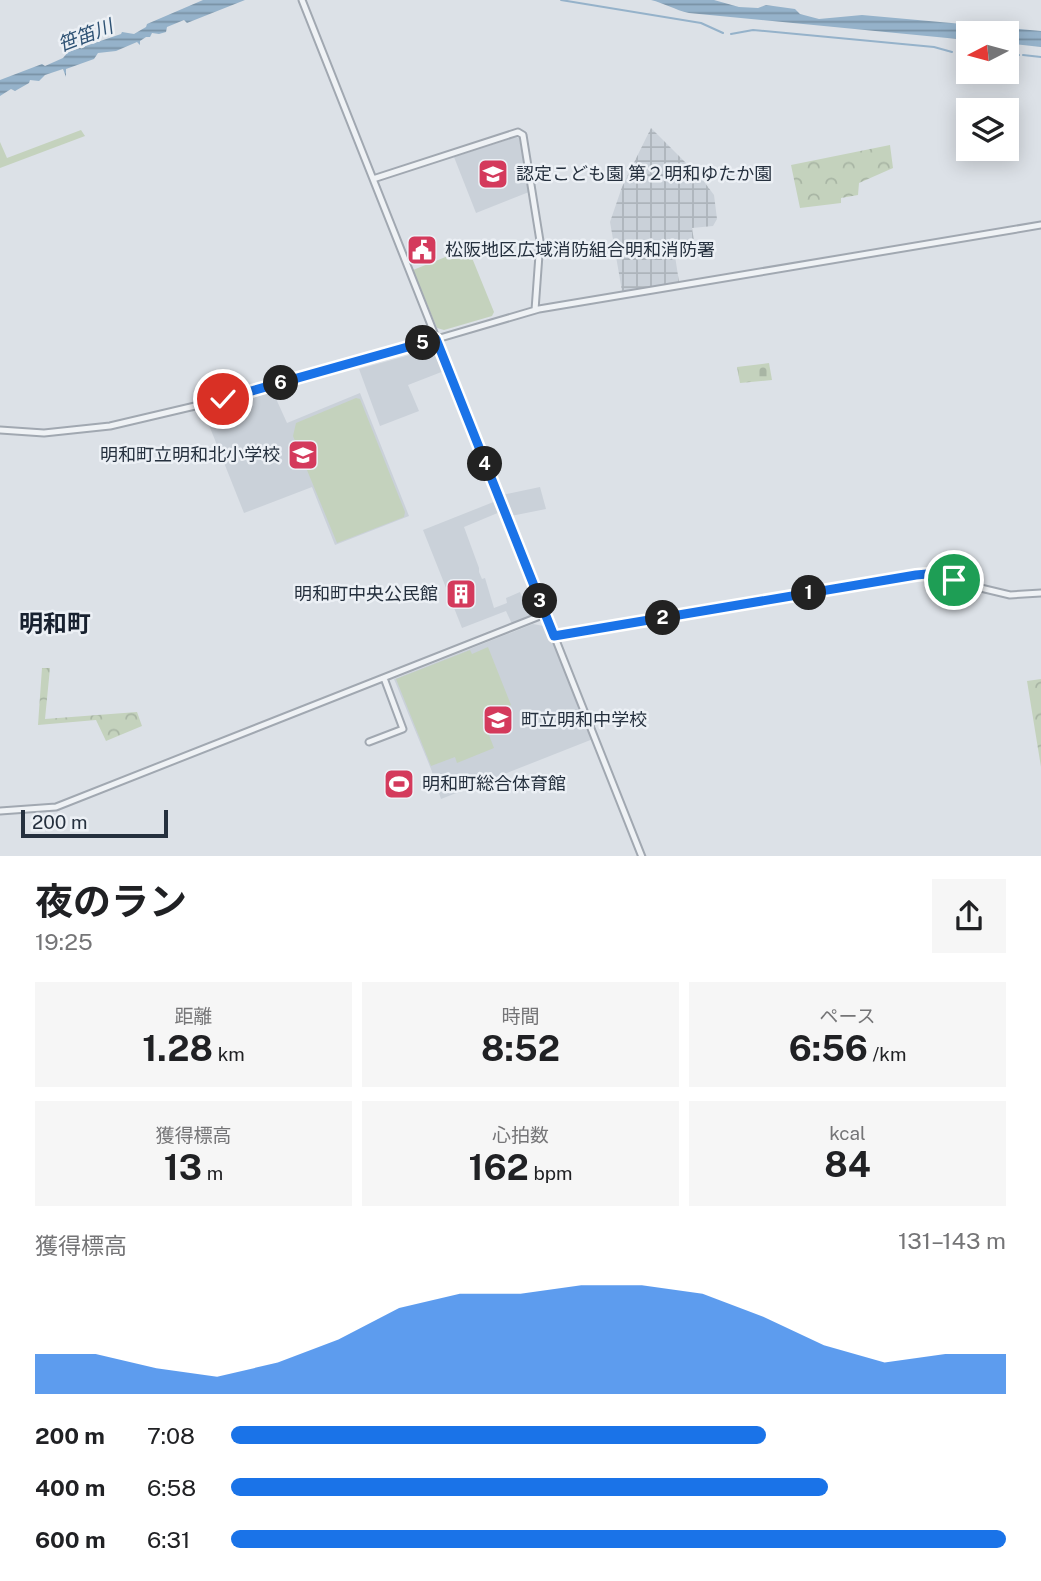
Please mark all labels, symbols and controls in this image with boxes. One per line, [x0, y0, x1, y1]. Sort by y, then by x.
water label: 笹笛川 [54, 14, 117, 55]
north arrow [956, 21, 1018, 84]
map controls [956, 21, 1019, 161]
button: layers [956, 98, 1019, 161]
school or university icon: 認定こども園 第２明和ゆたか園 [476, 157, 510, 191]
place label: 認定こども園 第２明和ゆたか園 [516, 163, 772, 184]
public building icon: 松阪地区広域消防組合明和消防署 [405, 233, 439, 267]
place label: 松阪地区広域消防組合明和消防署 [445, 239, 715, 260]
pin: 5 [406, 326, 440, 360]
text: 5 [416, 331, 429, 353]
pin: 6 [264, 366, 298, 400]
pin [193, 369, 253, 429]
text: 6 [274, 371, 287, 393]
icon: check [204, 380, 242, 418]
school or university icon: 明和町立明和北小学校 [286, 438, 320, 472]
place label: 明和町立明和北小学校 [100, 444, 280, 465]
pin: 4 [468, 447, 503, 482]
text: 4 [478, 452, 491, 474]
pin [924, 550, 984, 610]
icon: arrive [935, 561, 973, 599]
pin: 1 [792, 576, 826, 610]
building icon: 明和町中央公民館 [444, 577, 478, 611]
text: 1 [804, 581, 813, 603]
place label: 明和町中央公民館 [294, 583, 438, 604]
pin: 3 [522, 584, 558, 618]
text: 3 [533, 589, 546, 611]
pin: 2 [646, 600, 680, 636]
text: 2 [656, 606, 669, 628]
district label: 明和町 [19, 609, 91, 637]
school or university icon: 町立明和中学校 [481, 703, 515, 737]
place label: 町立明和中学校 [521, 709, 647, 730]
sports icon: 明和町総合体育館 [382, 767, 416, 801]
place label: 明和町総合体育館 [422, 773, 566, 794]
scale bar [21, 808, 168, 839]
text: 200 m [32, 811, 88, 833]
text: 夜のラン [35, 879, 187, 924]
button: share [932, 879, 1006, 953]
text: 19:25 [35, 928, 93, 955]
text: 距離 [174, 1005, 213, 1027]
text: 時間 [501, 1005, 540, 1027]
text: ペース [819, 1005, 876, 1027]
text: 1.28 [142, 1028, 213, 1069]
text: 8:52 [481, 1028, 560, 1069]
text: 6:56 [789, 1028, 868, 1069]
text: km [213, 1043, 245, 1065]
text: /km [868, 1043, 906, 1065]
text: kcal [829, 1122, 866, 1144]
text: 獲得標高 [155, 1124, 232, 1146]
text: 心拍数 [492, 1124, 549, 1146]
text: 84 [824, 1144, 871, 1185]
text: 13 [164, 1147, 202, 1188]
text: 162 [468, 1147, 529, 1188]
text: m [202, 1162, 223, 1184]
text: bpm [529, 1162, 573, 1184]
text: 131–143 m [898, 1227, 1006, 1254]
text: 獲得標高 [35, 1232, 127, 1259]
text: 200 m [35, 1422, 105, 1449]
text: 7:08 [147, 1422, 195, 1449]
text: 400 m [35, 1474, 105, 1501]
text: 6:58 [147, 1474, 196, 1501]
text: 600 m [35, 1526, 105, 1553]
text: 6:31 [147, 1526, 190, 1553]

